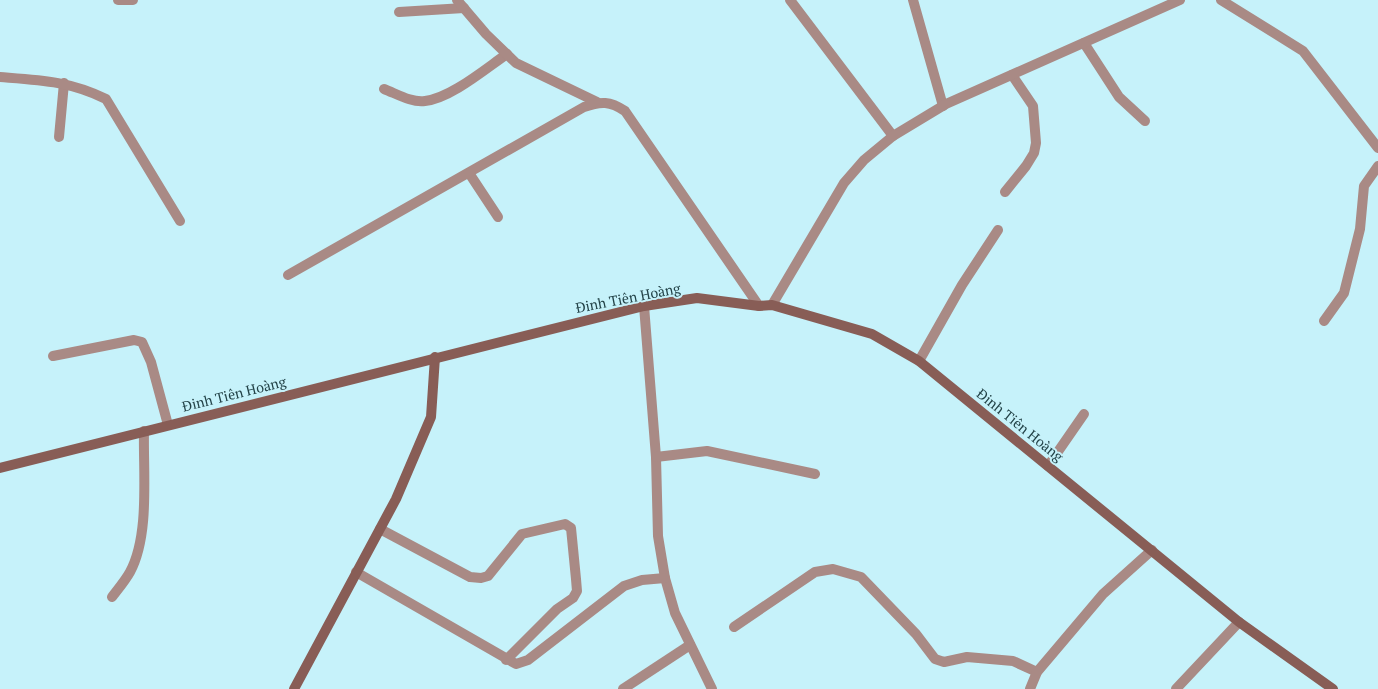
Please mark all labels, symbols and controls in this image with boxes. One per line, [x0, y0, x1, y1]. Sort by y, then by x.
street label: Đinh Tiên Hoàng [574, 278, 683, 317]
street label: Đinh Tiên Hoàng [180, 371, 288, 416]
street label: Đinh Tiên Hoàng [973, 384, 1068, 466]

